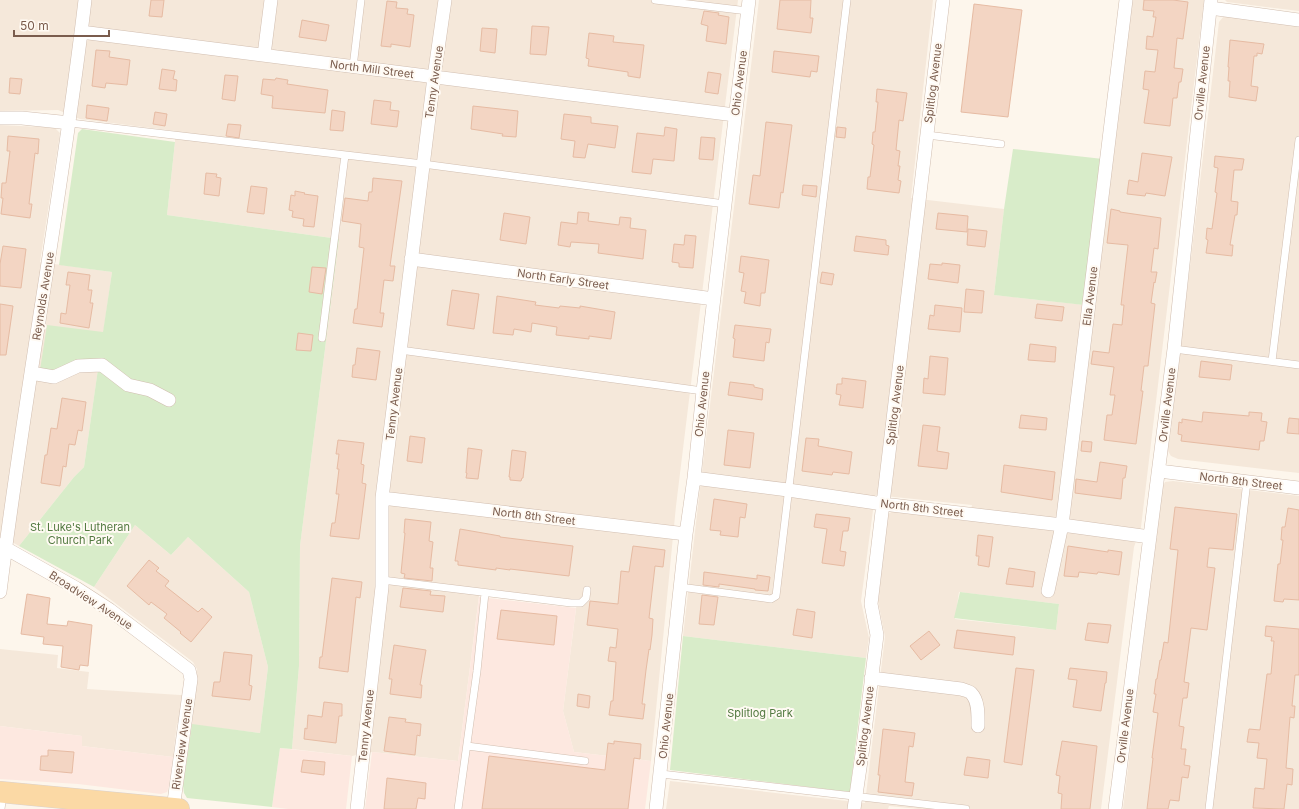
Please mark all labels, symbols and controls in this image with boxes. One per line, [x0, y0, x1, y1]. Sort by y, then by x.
scale bar [14, 12, 109, 38]
text: 50 m [20, 18, 49, 33]
street label: Splitlog Avenue [921, 42, 945, 124]
street label: Tenny Avenue [422, 45, 446, 119]
street label: Orville Avenue [1191, 45, 1213, 121]
street label: Ohio Avenue [728, 49, 750, 117]
street label: North Mill Street [329, 57, 415, 81]
street label: Reynolds Avenue [29, 251, 57, 341]
street label: Ella Avenue [1079, 265, 1101, 327]
street label: North Early Street [516, 266, 610, 292]
street label: Splitlog Avenue [883, 364, 907, 446]
street label: Tenny Avenue [383, 367, 405, 441]
street label: Orville Avenue [1155, 367, 1179, 443]
street label: Ohio Avenue [692, 370, 712, 438]
street label: North 8th Street [1199, 469, 1284, 493]
street label: North 8th Street [880, 496, 965, 520]
street label: North 8th Street [492, 504, 577, 528]
park label: St. Luke's Lutheran Church Park [30, 520, 130, 547]
street label: Broadview Avenue [47, 568, 135, 632]
street label: Splitlog Avenue [853, 685, 877, 767]
street label: Orville Avenue [1113, 688, 1137, 764]
street label: Tenny Avenue [355, 689, 377, 763]
street label: Ohio Avenue [656, 692, 676, 760]
street label: Riverview Avenue [169, 697, 195, 791]
park label: Splitlog Park [727, 706, 793, 720]

